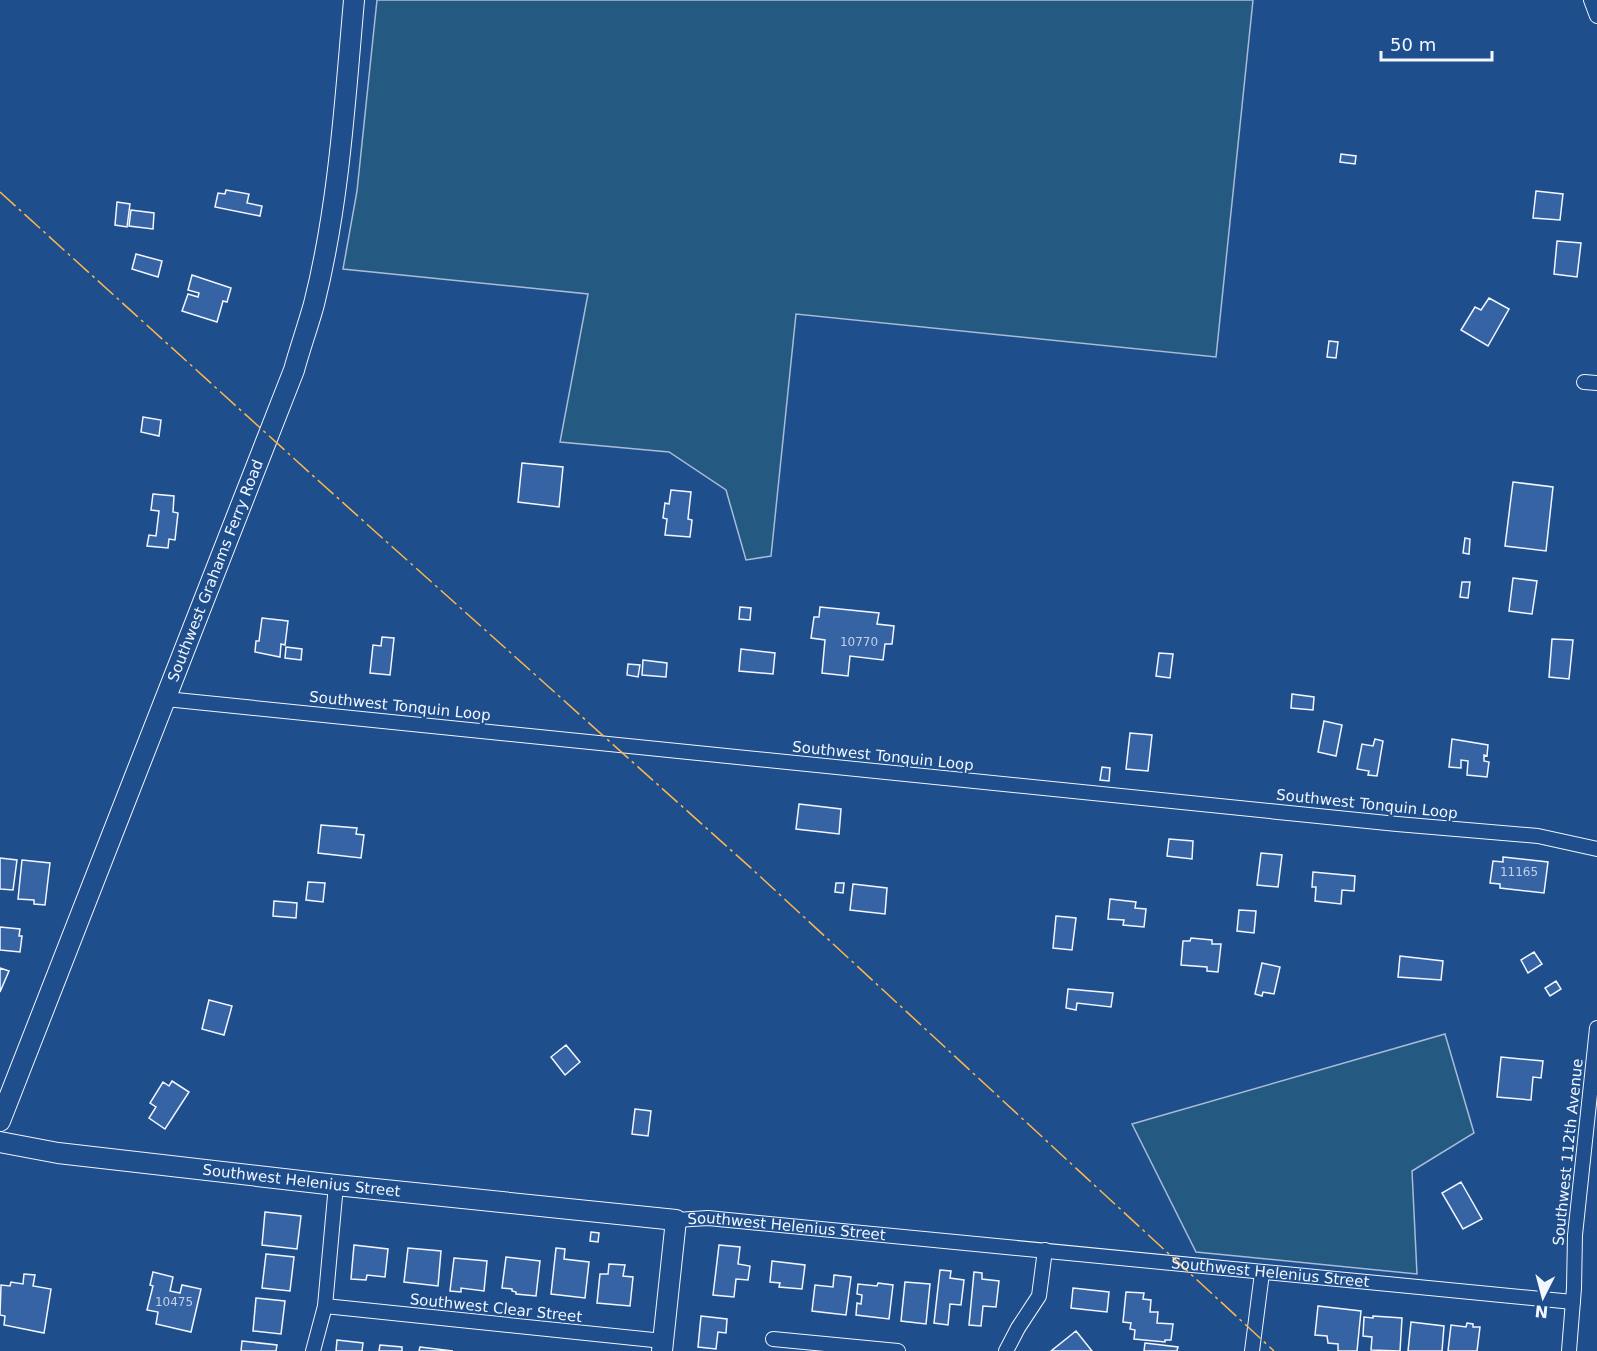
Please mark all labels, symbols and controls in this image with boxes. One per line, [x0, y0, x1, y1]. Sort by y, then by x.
scale bar [1381, 24, 1492, 62]
text: 50 m [1390, 34, 1436, 55]
street label: Southwest Grahams Ferry Road [164, 457, 267, 684]
house number: 10770 [840, 635, 878, 649]
street label: Southwest Tonquin Loop [308, 688, 492, 724]
street label: Southwest Tonquin Loop [791, 738, 975, 774]
street label: Southwest Tonquin Loop [1275, 786, 1459, 822]
house number: 11165 [1500, 865, 1538, 879]
street label: Southwest 112th Avenue [1549, 1058, 1587, 1246]
street label: Southwest Helenius Street [201, 1161, 401, 1201]
street label: Southwest Helenius Street [687, 1209, 887, 1244]
street label: Southwest Helenius Street [1170, 1254, 1370, 1291]
north arrow [1513, 1267, 1573, 1327]
street label: Southwest Clear Street [409, 1290, 583, 1326]
house number: 10475 [155, 1295, 193, 1309]
text: N [1534, 1301, 1549, 1322]

